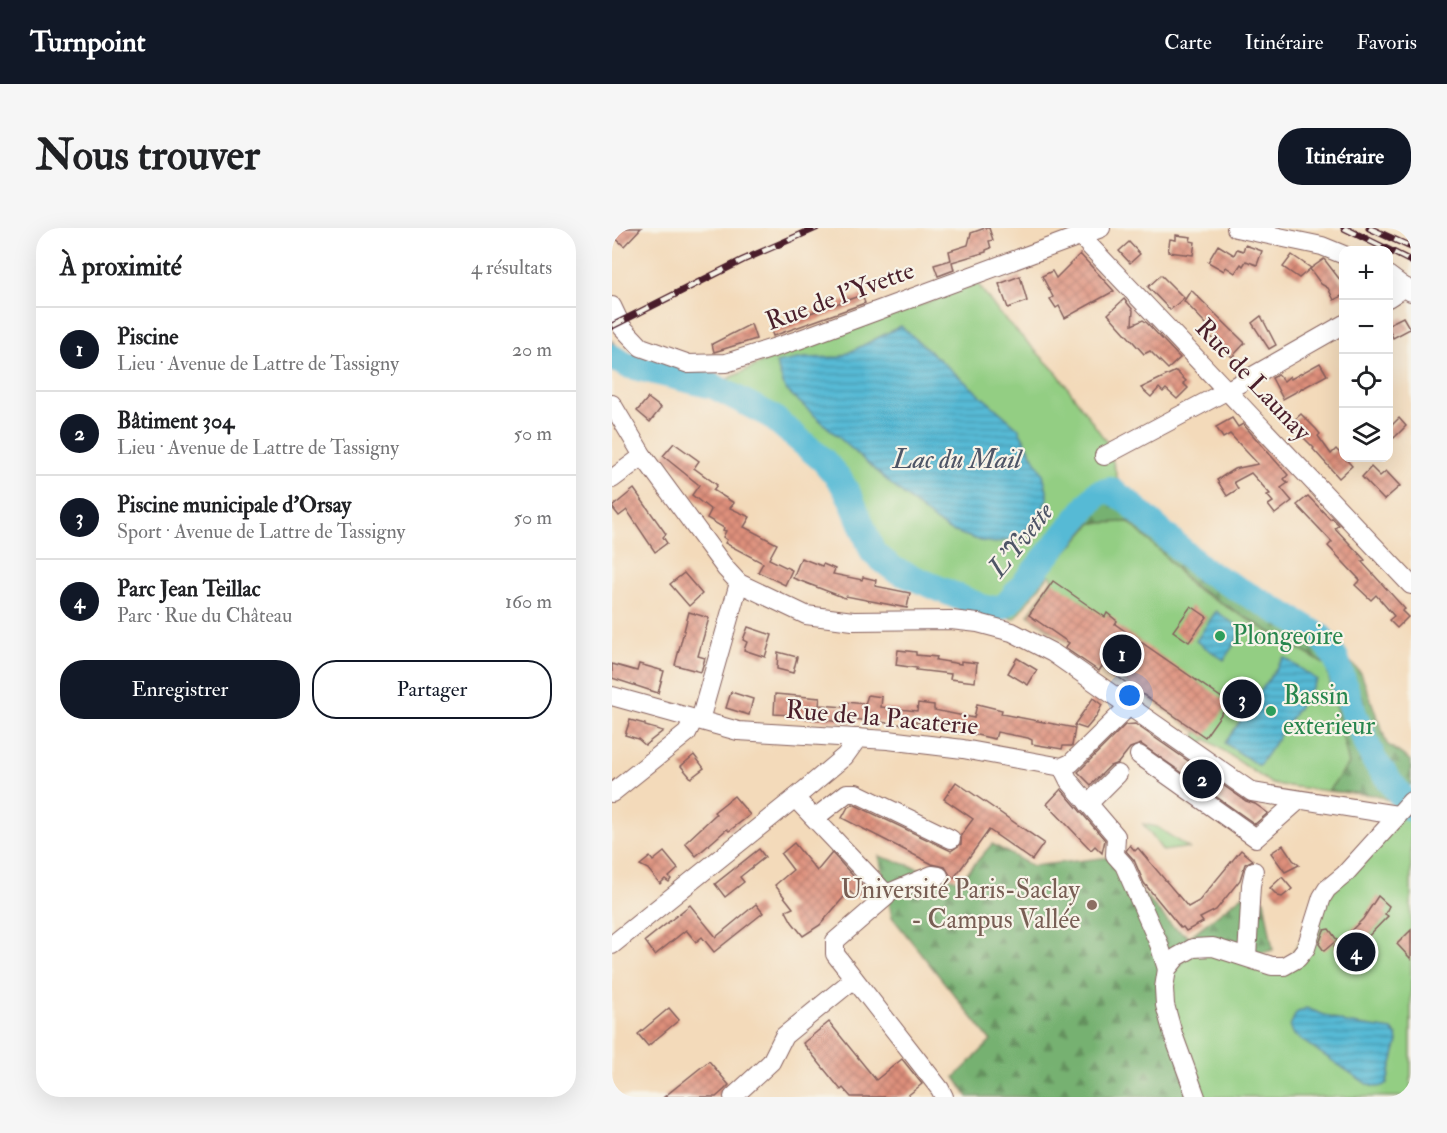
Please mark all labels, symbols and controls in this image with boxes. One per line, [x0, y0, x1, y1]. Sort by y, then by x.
text: Turnpoint [30, 25, 146, 60]
text: Carte [1164, 29, 1212, 56]
text: Itinéraire [1245, 29, 1323, 56]
text: Favoris [1356, 29, 1417, 56]
button: Itinéraire [1278, 128, 1411, 185]
text: Nous trouver [36, 130, 260, 182]
map controls [1339, 246, 1393, 462]
button: + [1339, 246, 1393, 300]
text: À proximité [60, 251, 182, 283]
street label: Rue de l'Yvette [761, 254, 919, 338]
text: 4 résultats [471, 255, 552, 280]
button: − [1339, 300, 1393, 354]
street label: Rue de Launay [1188, 312, 1318, 448]
text: Piscine [117, 323, 178, 351]
text: 1 [76, 337, 83, 362]
text: 20 m [512, 337, 552, 362]
text: Lieu · Avenue de Lattre de Tassigny [117, 351, 399, 376]
button: locate [1339, 354, 1393, 408]
text: Bâtiment 304 [117, 407, 234, 435]
button: layers [1339, 408, 1393, 462]
text: 2 [74, 421, 85, 446]
text: 50 m [513, 421, 552, 446]
text: Lieu · Avenue de Lattre de Tassigny [117, 435, 399, 460]
water label: Lac du Mail [892, 443, 1024, 476]
text: Piscine municipale d'Orsay [117, 491, 351, 519]
water label: L'Yvette [980, 495, 1062, 585]
text: 3 [76, 505, 83, 530]
text: 50 m [513, 505, 552, 530]
text: Sport · Avenue de Lattre de Tassigny [117, 519, 405, 544]
text: Parc Jean Teillac [117, 575, 261, 603]
text: 4 [74, 589, 85, 614]
text: 160 m [505, 589, 552, 614]
text: Parc · Rue du Château [117, 603, 292, 628]
place label: Plongeoire [1232, 620, 1343, 652]
marker: Plongeoire [1213, 629, 1227, 643]
pin: 1 [1102, 632, 1142, 676]
button: Enregistrer [60, 660, 300, 719]
button: Partager [312, 660, 552, 719]
pin: 3 [1222, 676, 1262, 722]
place label: Bassin exterieur [1283, 680, 1376, 742]
your location [1115, 681, 1144, 710]
street label: Rue de la Pacaterie [784, 694, 980, 742]
marker: Bassin exterieur [1264, 704, 1278, 718]
pin: 2 [1182, 756, 1222, 802]
place label: Université Paris-Saclay - Campus Vallée [841, 874, 1081, 937]
marker: Université Paris-Saclay - Campus Vallée [1085, 898, 1099, 912]
pin: 4 [1336, 930, 1376, 974]

